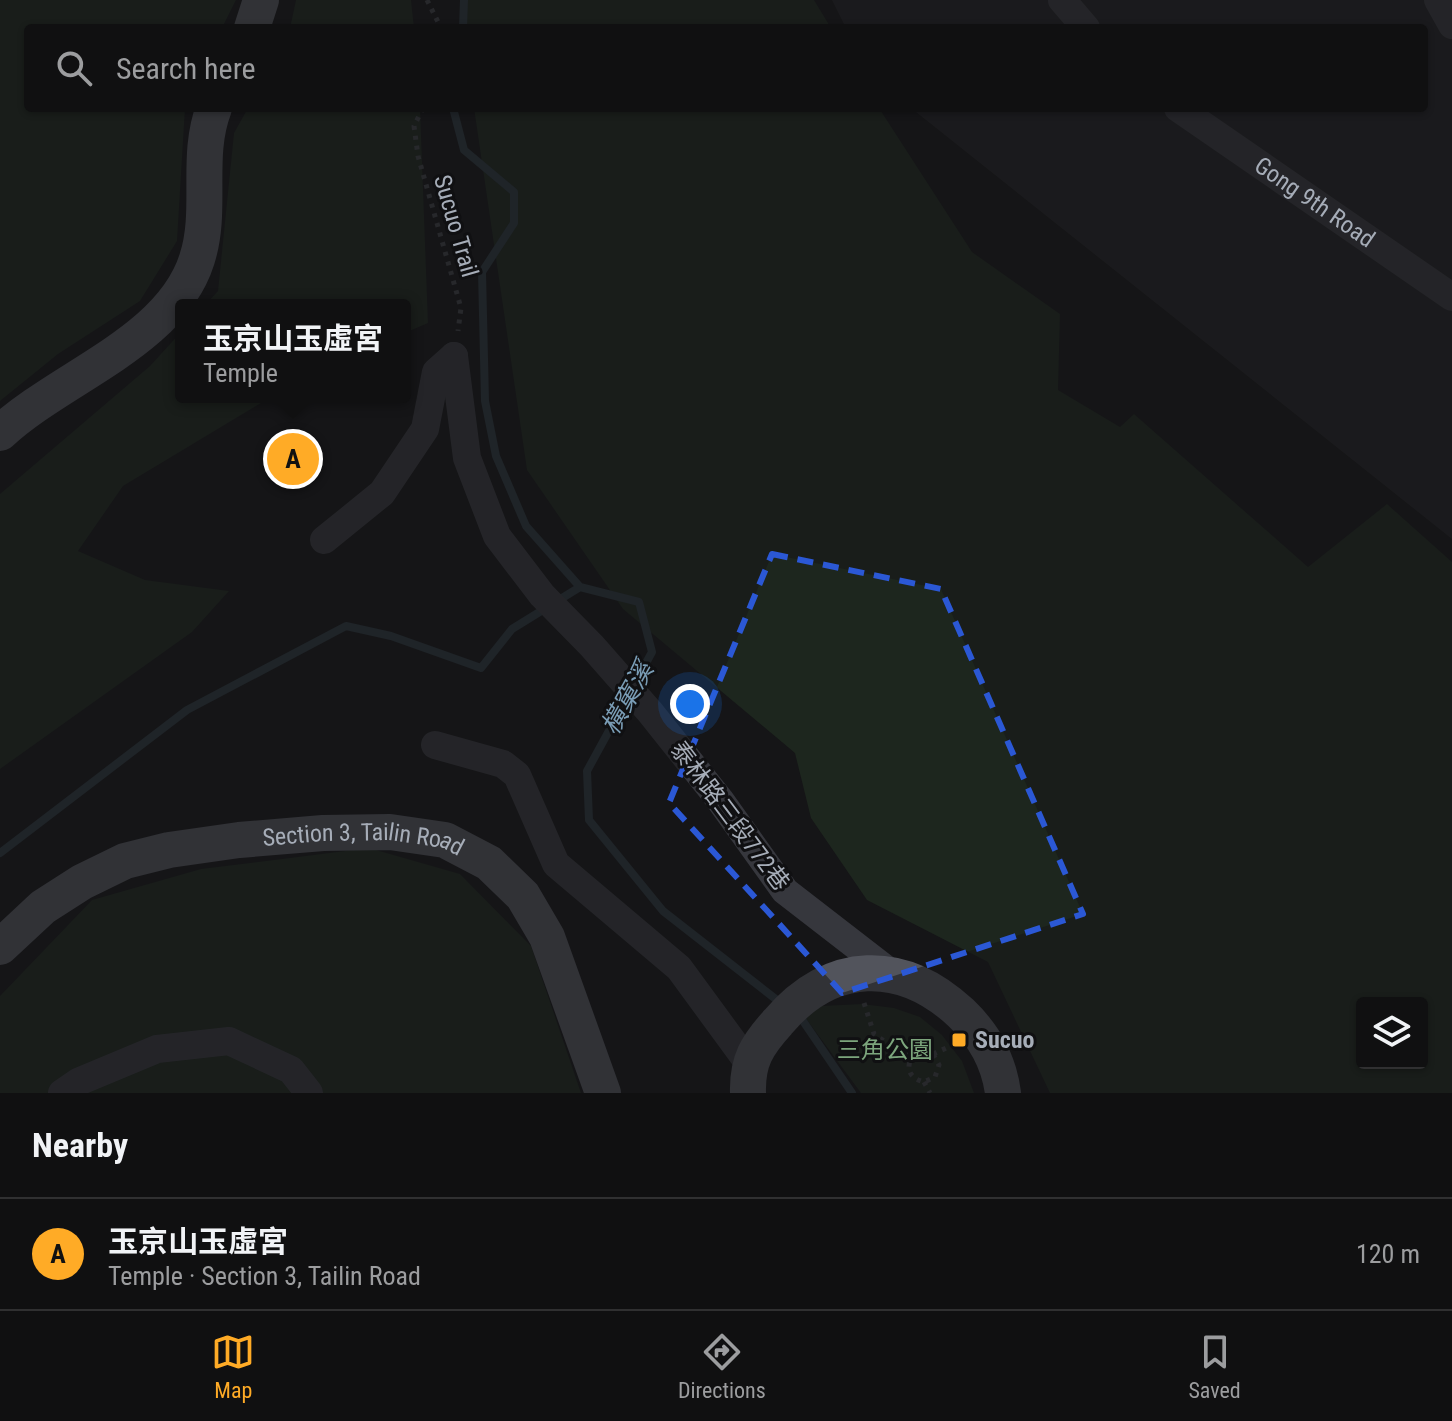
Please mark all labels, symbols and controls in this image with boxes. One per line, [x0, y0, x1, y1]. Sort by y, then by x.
search box [24, 24, 1428, 112]
icon: search [52, 46, 96, 90]
text: Search here [116, 51, 256, 86]
street label: Gong 9th Road [1249, 151, 1380, 253]
street label: Sucuo Trail [428, 172, 484, 280]
popup [175, 299, 411, 403]
text: 玉京山玉虛宮 [203, 321, 383, 356]
text: Temple [203, 358, 278, 388]
pin: A [267, 429, 319, 489]
water label: 橫窠溪 [595, 653, 661, 739]
your location [670, 684, 710, 724]
street label: 泰林路三段772巷 [665, 736, 795, 896]
street label: Section 3, Tailin Road [261, 818, 469, 861]
map controls [1356, 997, 1428, 1069]
button: layers [1356, 997, 1428, 1069]
place label: Sucuo [975, 1026, 1035, 1054]
marker: Sucuo [950, 1031, 968, 1049]
park label: 三角公園 [837, 1036, 933, 1064]
text: Nearby [32, 1125, 128, 1165]
text: 玉京山玉虛宮 [108, 1224, 288, 1259]
text: A [50, 1239, 66, 1269]
text: 120 m [1356, 1239, 1420, 1269]
text: Temple · Section 3, Tailin Road [108, 1261, 421, 1291]
tab: Map [211, 1330, 255, 1403]
tab: Directions [678, 1330, 766, 1403]
tab: Saved [1188, 1330, 1241, 1403]

